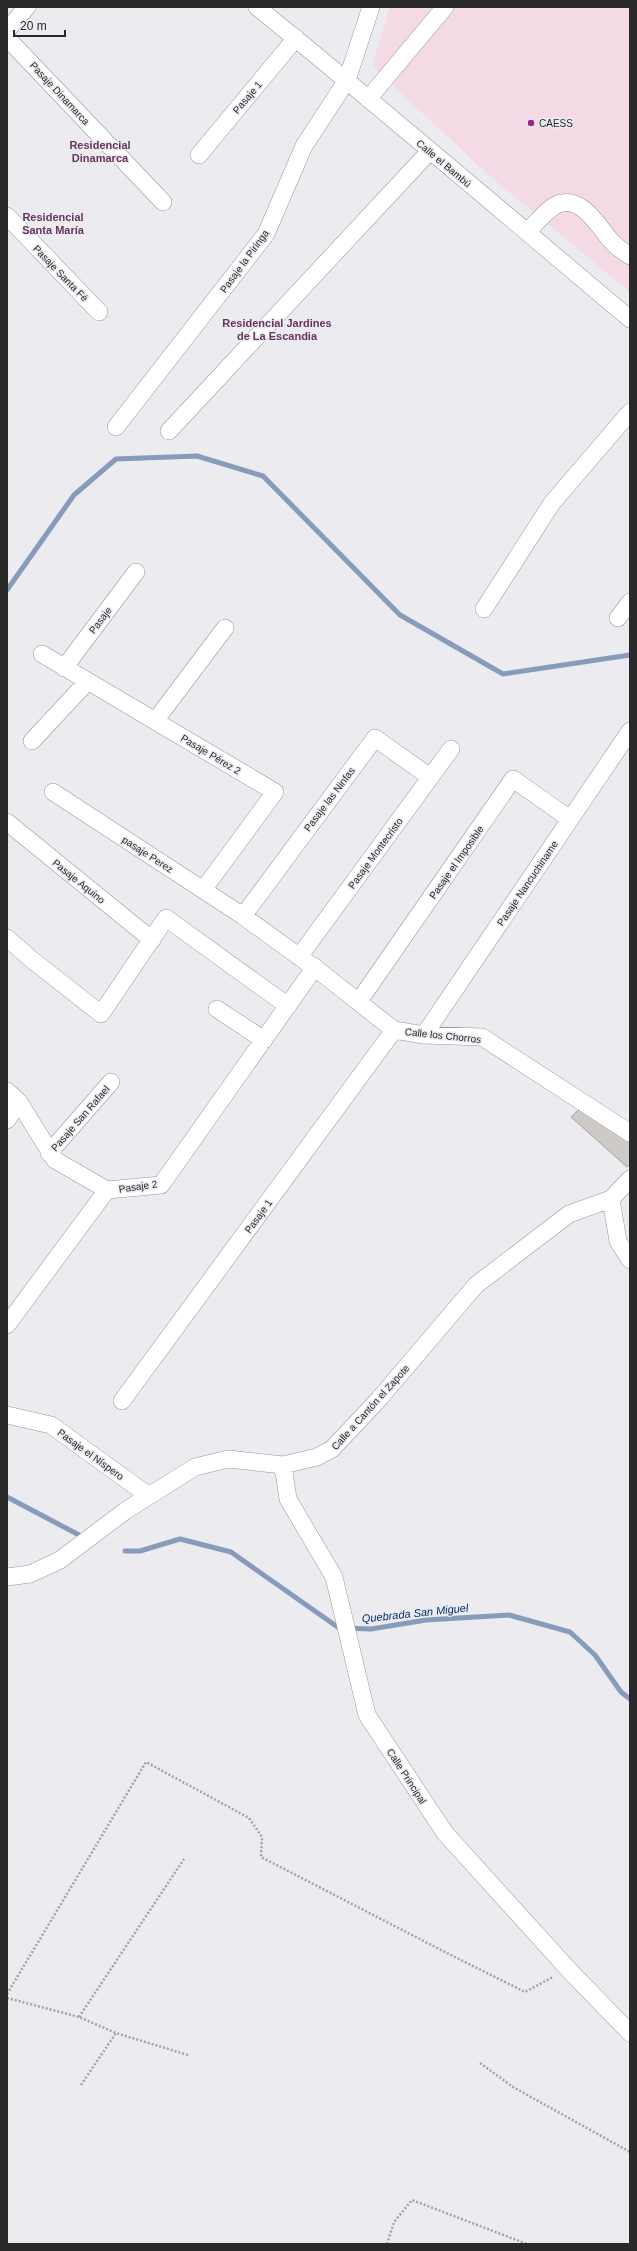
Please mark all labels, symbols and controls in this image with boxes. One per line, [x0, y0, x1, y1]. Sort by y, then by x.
scale bar [14, 12, 65, 38]
text: 20 m [20, 19, 47, 33]
street label: Pasaje Dinamarca [28, 60, 92, 127]
street label: Pasaje 1 [231, 79, 264, 116]
marker: CAESS [526, 118, 536, 128]
place label: CAESS [539, 118, 573, 129]
street label: Calle el Bambú [414, 137, 473, 189]
district label: Residencial Dinamarca [69, 139, 131, 164]
district label: Residencial Santa María [22, 211, 85, 236]
street label: Pasaje la Piringa [218, 227, 271, 295]
street label: Pasaje Santa Fé [31, 243, 91, 304]
district label: Residencial Jardines de La Escandia [222, 317, 332, 342]
street label: Pasaje [87, 604, 114, 636]
street label: Pasaje Pérez 2 [179, 732, 243, 777]
street label: Pasaje las Ninfas [302, 765, 357, 833]
street label: Pasaje Montecristo [346, 815, 405, 891]
street label: Pasaje el Imposible [427, 823, 486, 901]
street label: pasaje Perez [120, 834, 175, 875]
street label: Pasaje Nancuchiname [495, 838, 560, 928]
street label: Pasaje Aquino [50, 857, 107, 906]
street label: Calle los Chorros [404, 1026, 482, 1045]
street label: Pasaje San Rafael [49, 1083, 112, 1153]
street label: Pasaje 2 [118, 1178, 159, 1195]
street label: Pasaje 1 [243, 1197, 275, 1235]
street label: Calle a Cantón el Zapote [329, 1362, 412, 1452]
street label: Pasaje el Níspero [56, 1427, 126, 1482]
water label: Quebrada San Miguel [361, 1601, 469, 1625]
street label: Calle Principal [385, 1746, 429, 1806]

